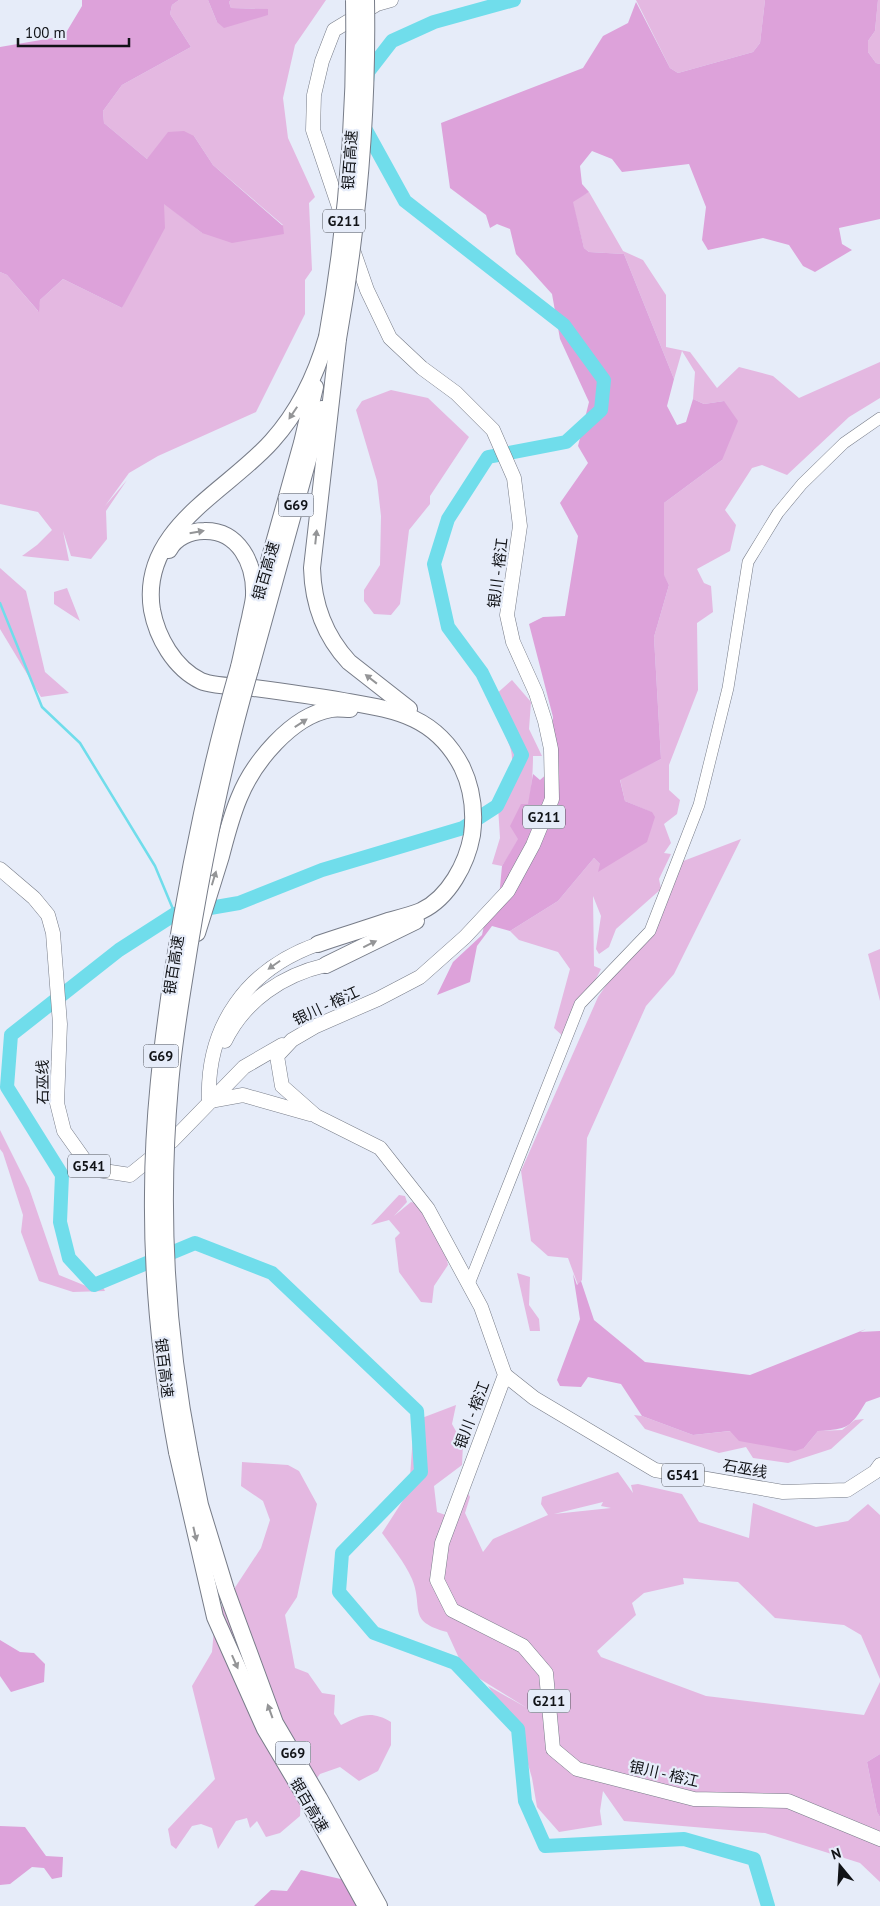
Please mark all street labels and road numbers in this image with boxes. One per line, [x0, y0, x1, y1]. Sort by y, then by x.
street label: 银百高速 [338, 129, 361, 191]
road number: G211 [323, 210, 365, 232]
road number: G69 [278, 494, 314, 516]
street label: 银川 - 榕江 [484, 537, 511, 609]
street label: 银百高速 [248, 539, 283, 602]
road number: G211 [523, 806, 565, 829]
street label: 银百高速 [159, 934, 188, 996]
street label: 银川 - 榕江 [290, 982, 362, 1029]
road number: G69 [144, 1044, 178, 1068]
street label: 石巫线 [33, 1059, 52, 1105]
road number: G541 [68, 1154, 110, 1178]
street label: 银百高速 [151, 1337, 178, 1399]
street label: 银川 - 榕江 [450, 1378, 493, 1451]
street label: 石巫线 [721, 1455, 769, 1482]
road number: G541 [662, 1464, 704, 1486]
road number: G211 [528, 1690, 570, 1712]
road number: G69 [276, 1742, 310, 1765]
street label: 银川 - 榕江 [627, 1756, 701, 1791]
street label: 银百高速 [286, 1774, 333, 1835]

